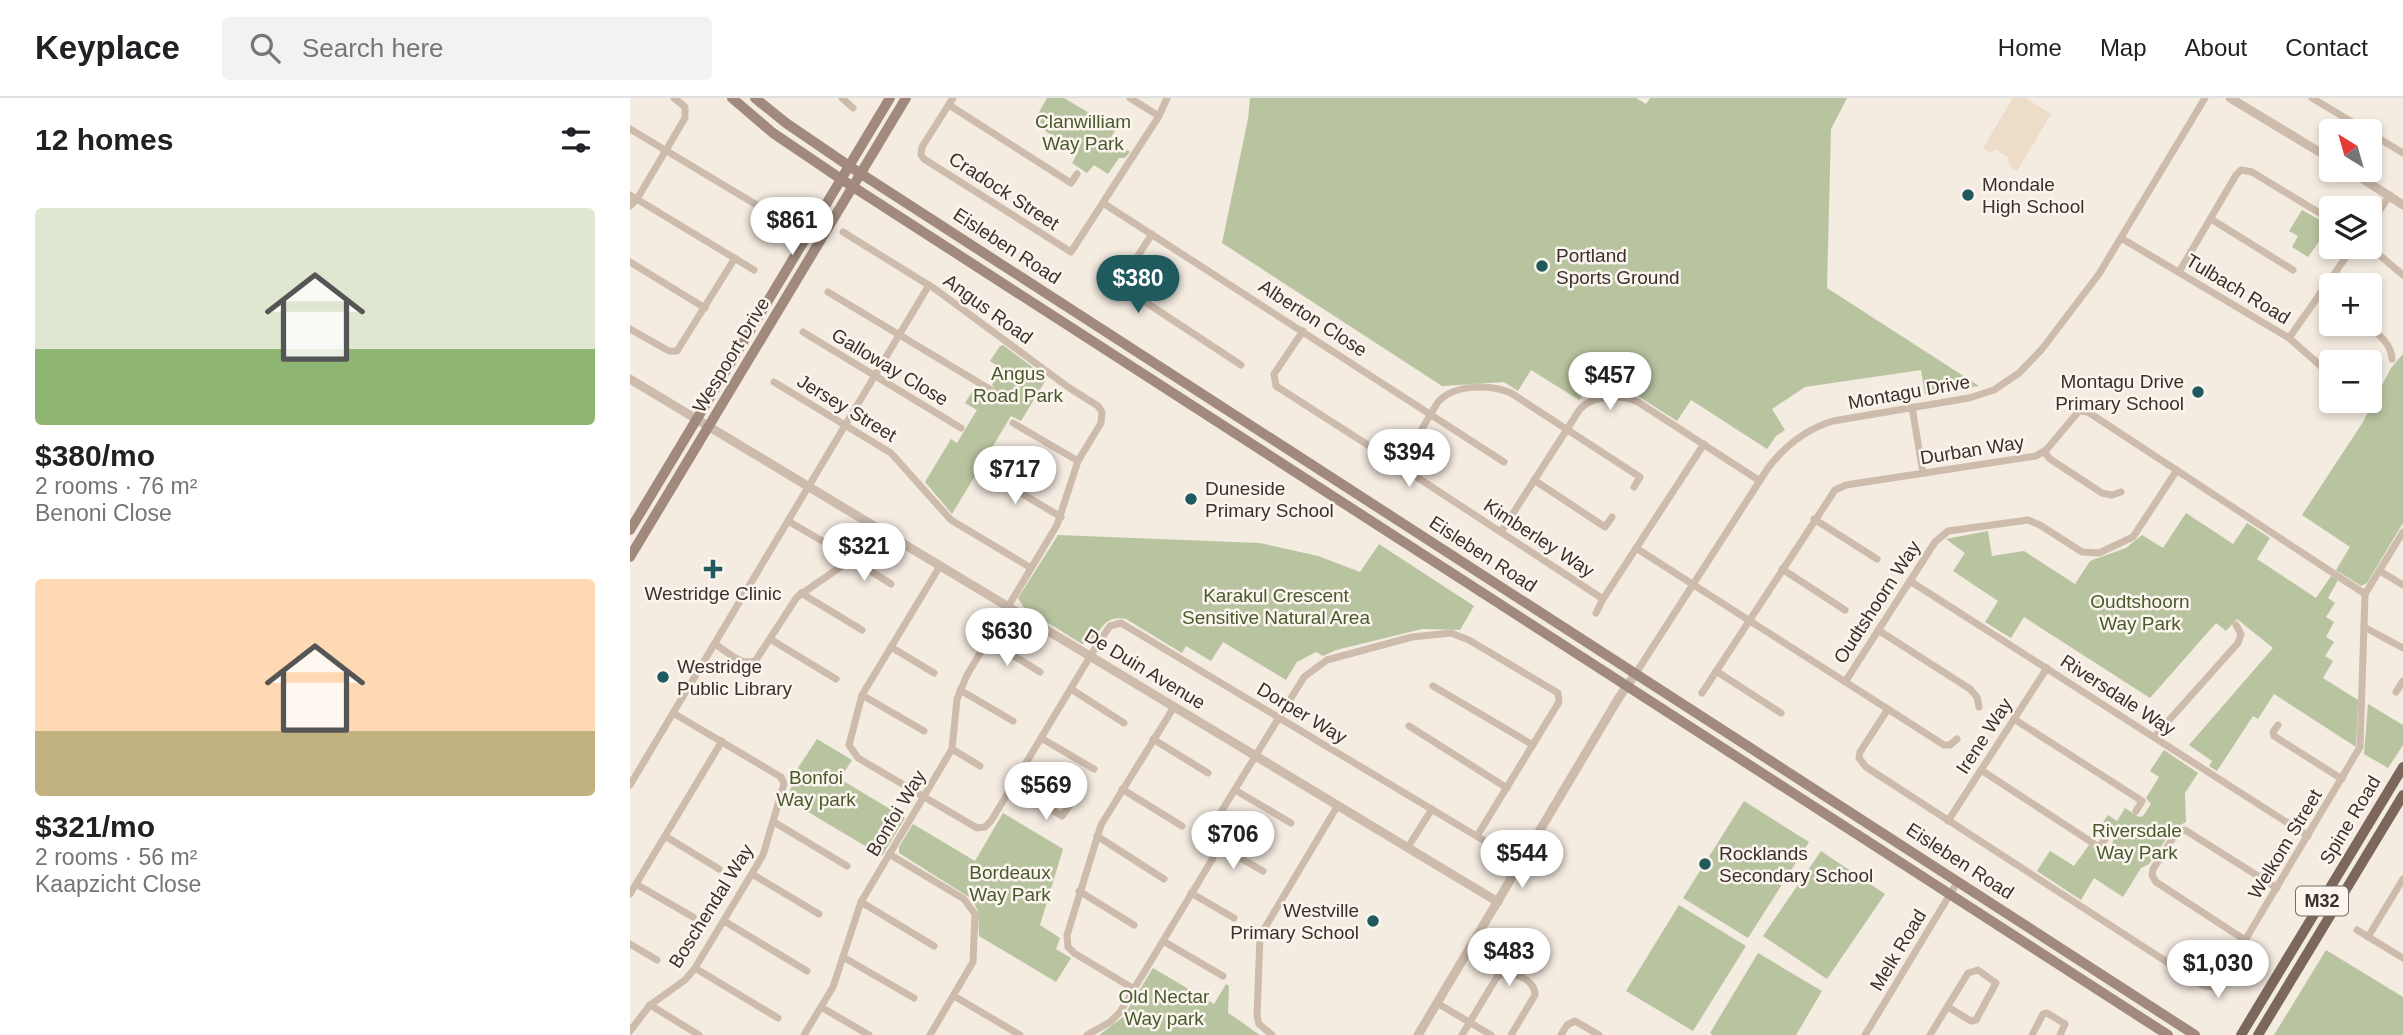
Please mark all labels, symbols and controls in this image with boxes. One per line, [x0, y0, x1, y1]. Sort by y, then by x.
search box [222, 17, 712, 80]
text: Keyplace [35, 29, 180, 66]
icon: search [246, 29, 284, 67]
text: Search here [302, 33, 444, 63]
text: Home [1998, 34, 2062, 61]
text: Map [2100, 34, 2147, 61]
text: About [2185, 34, 2247, 61]
text: Contact [2285, 34, 2368, 61]
park label: Clanwilliam Way Park [1035, 111, 1131, 154]
north arrow [2319, 119, 2382, 182]
map controls [2319, 119, 2382, 413]
icon: filters [557, 121, 595, 159]
text: 12 homes [35, 123, 173, 156]
street label: Cradock Street [945, 148, 1063, 235]
place label: Mondale High School [1982, 174, 2084, 217]
marker: Mondale High School [1960, 187, 1976, 203]
button: layers [2319, 196, 2382, 259]
pin: $861 [751, 198, 833, 257]
street label: Eisleben Road [949, 204, 1065, 288]
text: $861 [766, 207, 818, 233]
place label: Portland Sports Ground [1556, 245, 1680, 288]
street label: Tulbach Road [2182, 250, 2294, 328]
icon: home [252, 254, 378, 380]
pin: $380 [1097, 256, 1179, 315]
marker: Portland Sports Ground [1534, 258, 1550, 274]
text: $380 [1112, 265, 1164, 291]
street label: Angus Road [940, 270, 1036, 348]
button: + [2319, 273, 2382, 336]
street label: Alberton Close [1255, 275, 1371, 361]
street label: Wespoort Drive [688, 294, 774, 416]
street label: Galloway Close [828, 324, 952, 410]
button: − [2319, 350, 2382, 413]
pin: $457 [1569, 352, 1651, 412]
text: $457 [1584, 362, 1636, 388]
park label: Angus Road Park [973, 363, 1063, 406]
street label: Jersey Street [794, 370, 901, 446]
street label: Montagu Drive [1846, 371, 1972, 413]
place label: Montagu Drive Primary School [2055, 371, 2184, 414]
marker: Montagu Drive Primary School [2190, 384, 2206, 400]
pin: $394 [1368, 430, 1450, 489]
street label: Durban Way [1919, 431, 2026, 469]
text: $380/mo [35, 439, 155, 472]
text: $394 [1383, 439, 1435, 465]
pin: $717 [974, 446, 1056, 506]
text: $717 [989, 456, 1041, 482]
text: 2 rooms · 76 m² [35, 473, 197, 499]
place label: Duneside Primary School [1205, 478, 1334, 521]
marker: Duneside Primary School [1183, 491, 1199, 507]
street label: Kimberley Way [1480, 495, 1598, 582]
text: Benoni Close [35, 500, 172, 526]
street label: Eisleben Road [1425, 512, 1541, 596]
pin: $321 [823, 524, 905, 583]
text: $321 [838, 533, 890, 559]
street label: Oudtshoorn Way [1830, 536, 1925, 667]
marker: Westridge Clinic [703, 559, 723, 579]
place label: Westridge Clinic [645, 583, 781, 604]
park label: Karakul Crescent Sensitive Natural Area [1182, 585, 1370, 628]
park label: Oudtshoorn Way Park [2090, 591, 2190, 634]
pin: $630 [966, 608, 1048, 668]
text: $630 [981, 618, 1033, 644]
icon: home [252, 625, 378, 751]
street label: De Duin Avenue [1081, 625, 1209, 713]
street label: Riversdale Way [2057, 650, 2180, 740]
place label: Westridge Public Library [677, 656, 793, 699]
marker: Westridge Public Library [655, 669, 671, 685]
street label: Dorper Way [1253, 678, 1351, 748]
street label: Irene Way [1952, 694, 2016, 778]
pin: $569 [1005, 762, 1087, 822]
street label: Bonfoi Way [862, 766, 930, 860]
park label: Bonfoi Way park [776, 767, 856, 810]
text: $569 [1020, 772, 1072, 798]
street label: Spine Road [2315, 772, 2385, 868]
street label: Welkom Street [2244, 785, 2326, 903]
text: $321/mo [35, 810, 155, 843]
pin: $706 [1192, 812, 1274, 871]
street label: Eisleben Road [1902, 819, 2018, 903]
park label: Riversdale Way Park [2092, 820, 2182, 863]
text: $706 [1207, 821, 1259, 847]
pin: $544 [1481, 830, 1563, 890]
street label: Boschendal Way [665, 840, 758, 972]
text: $544 [1496, 840, 1548, 866]
place label: Rocklands Secondary School [1719, 843, 1873, 886]
text: 2 rooms · 56 m² [35, 844, 197, 870]
marker: Rocklands Secondary School [1697, 856, 1713, 872]
park label: Bordeaux Way Park [969, 862, 1051, 905]
text: Kaapzicht Close [35, 871, 201, 897]
road number: M32 [2296, 886, 2348, 916]
place label: Westville Primary School [1230, 900, 1359, 943]
street label: Melk Road [1866, 906, 1930, 994]
marker: Westville Primary School [1365, 913, 1381, 929]
pin: $483 [1468, 928, 1550, 988]
text: $483 [1483, 938, 1535, 964]
pin: $1,030 [2161, 940, 2275, 1000]
text: $1,030 [2183, 950, 2253, 976]
park label: Old Nectar Way park [1119, 986, 1210, 1029]

